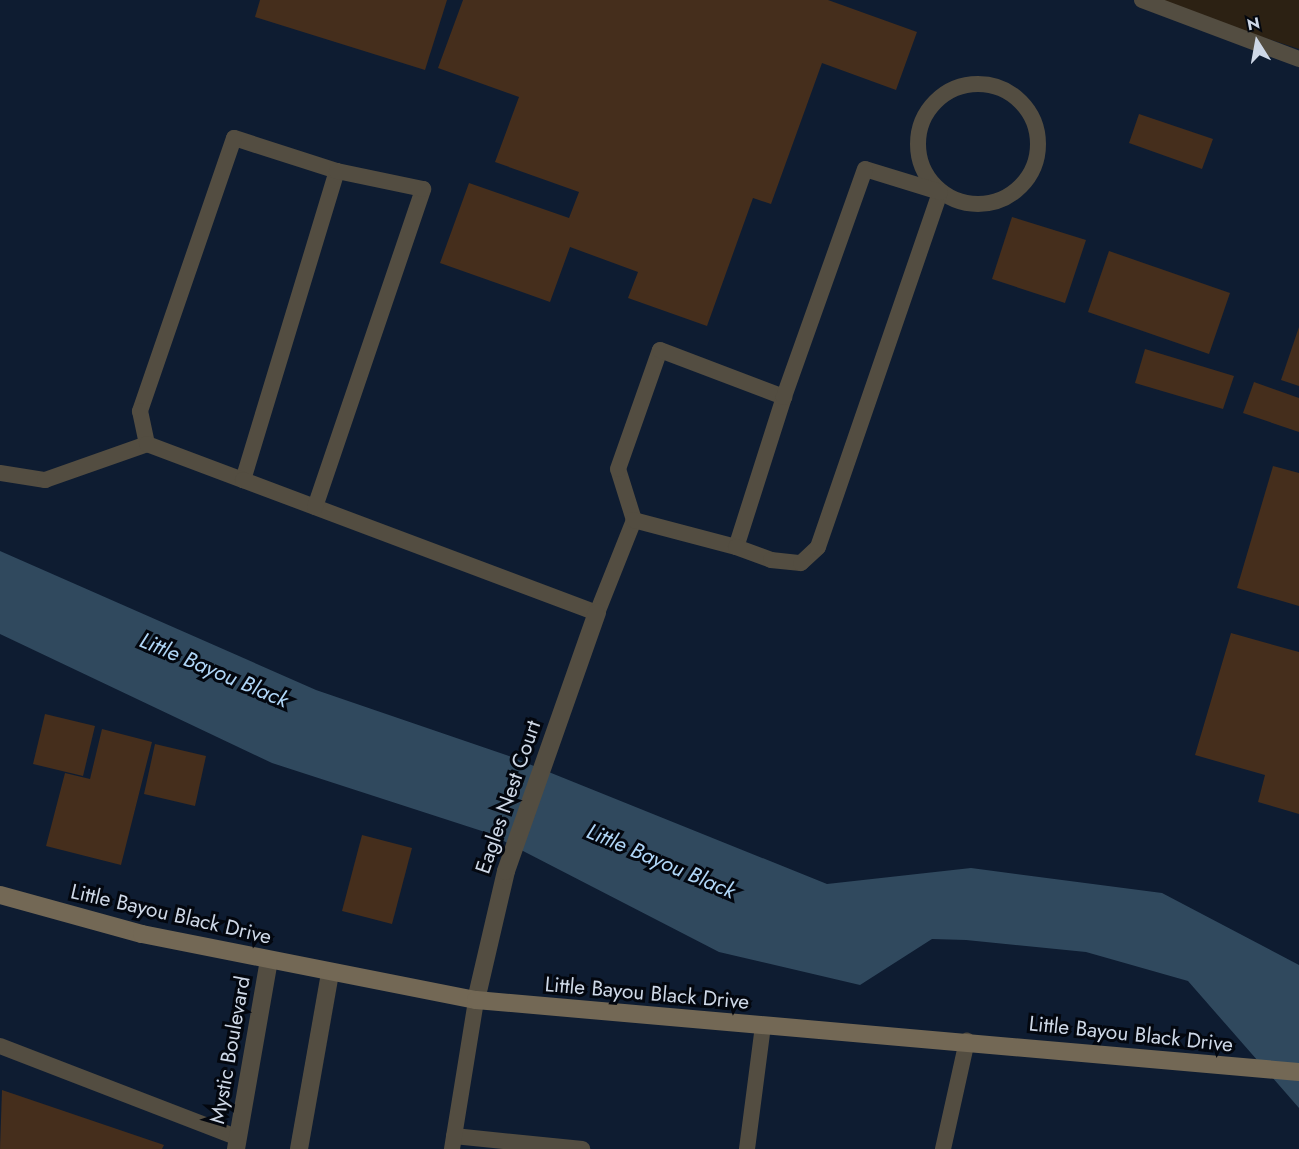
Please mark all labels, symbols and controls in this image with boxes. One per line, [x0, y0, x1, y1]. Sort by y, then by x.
text: N [1245, 11, 1262, 36]
north arrow [1227, 12, 1287, 72]
water label: Little Bayou Black [136, 627, 292, 713]
street label: Eagles Nest Court [470, 717, 546, 877]
water label: Little Bayou Black [583, 818, 739, 904]
street label: Little Bayou Black Drive [68, 879, 274, 949]
street label: Little Bayou Black Drive [544, 972, 750, 1014]
street label: Mystic Boulevard [205, 974, 255, 1126]
street label: Little Bayou Black Drive [1028, 1011, 1234, 1057]

